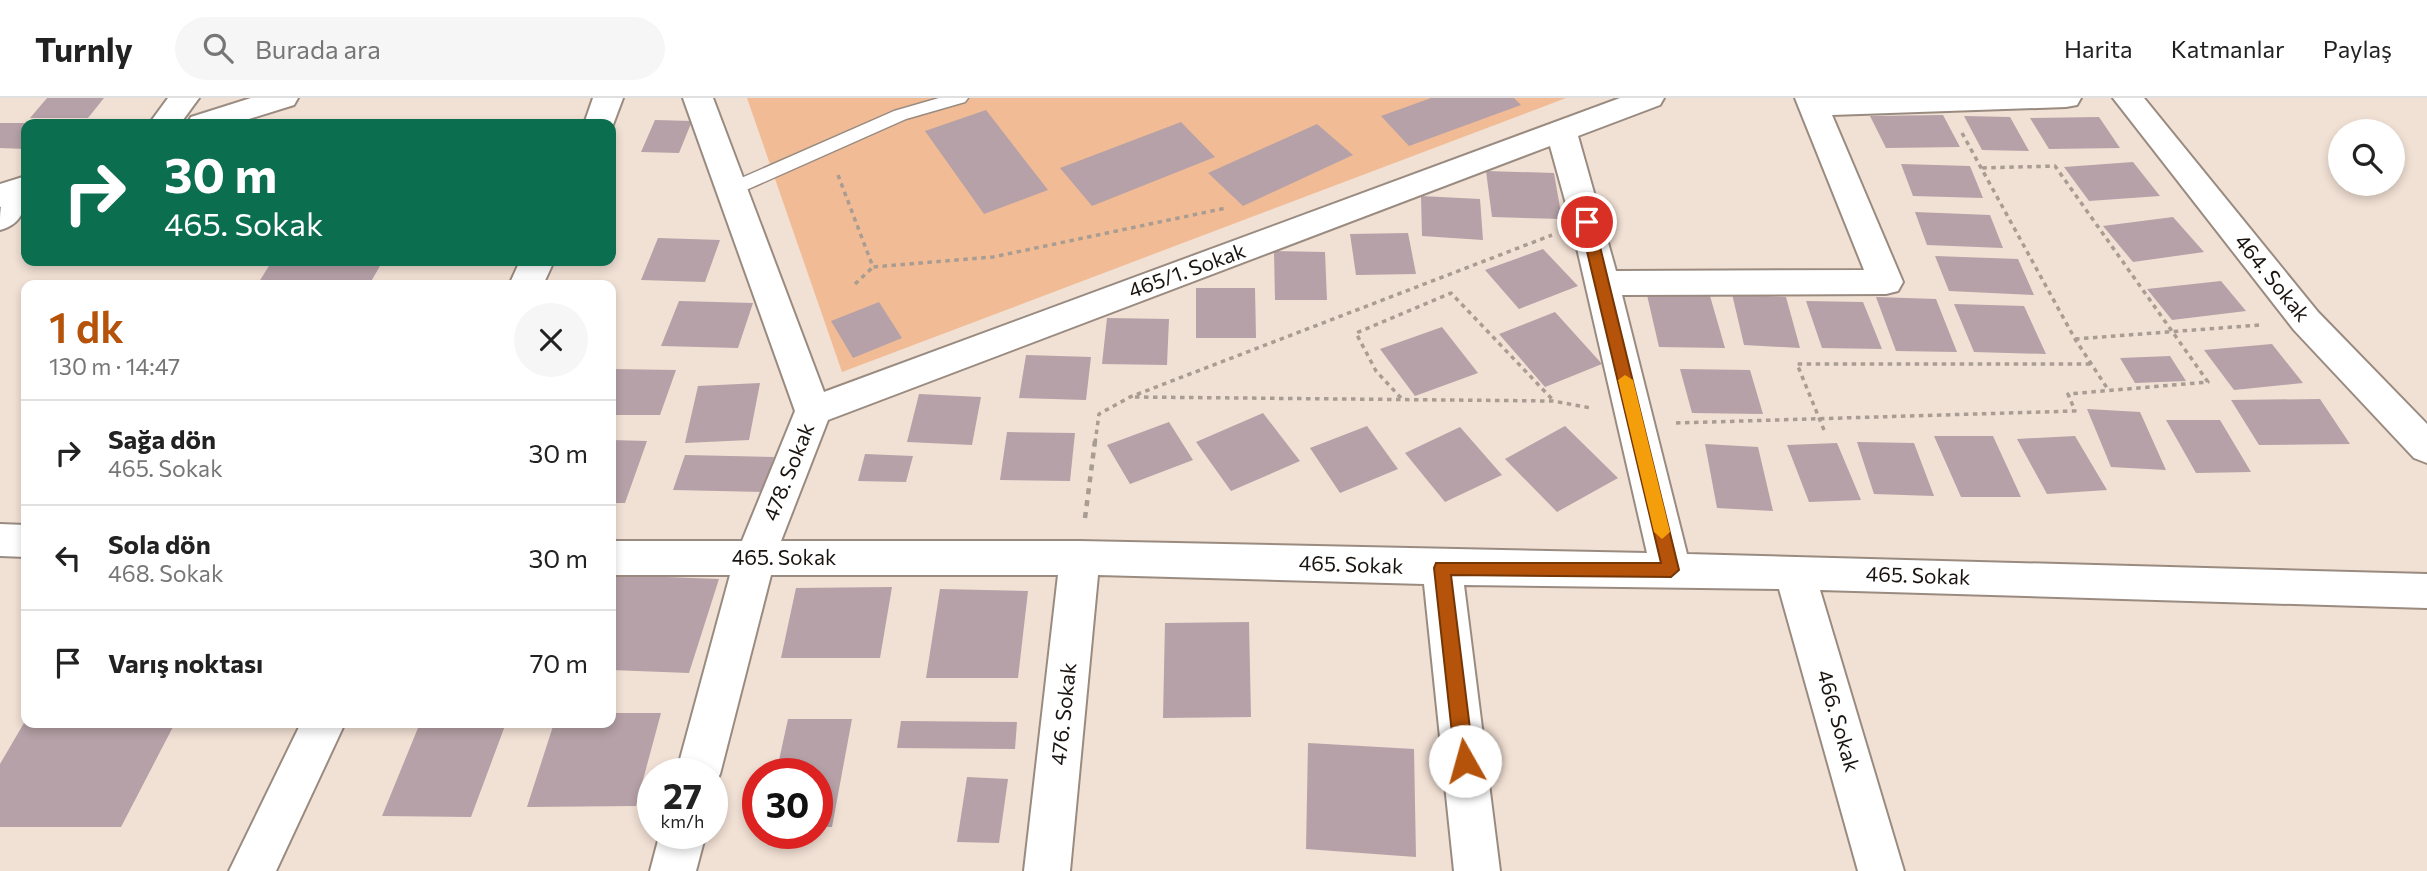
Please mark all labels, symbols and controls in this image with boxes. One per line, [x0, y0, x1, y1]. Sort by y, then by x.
search box [175, 17, 665, 80]
text: Turnly [35, 28, 133, 69]
icon: search [199, 29, 237, 67]
text: Burada ara [255, 33, 381, 64]
text: Harita [2064, 34, 2133, 63]
text: Katmanlar [2171, 34, 2285, 63]
text: Paylaş [2323, 34, 2392, 63]
map controls [2328, 119, 2405, 196]
button: search [2328, 119, 2405, 196]
text: 30 m [164, 143, 277, 203]
icon: right [49, 147, 140, 238]
pin [1557, 192, 1617, 252]
text: 465. Sokak [164, 203, 323, 243]
icon: arrive [1568, 203, 1606, 241]
street label: 464. Sokak [2230, 228, 2316, 326]
street label: 465/1. Sokak [1124, 237, 1249, 302]
text: 1 dk [49, 300, 124, 352]
button: close [514, 303, 588, 377]
text: 130 m · 14:47 [49, 352, 180, 380]
street label: 478. Sokak [757, 419, 819, 524]
text: Sağa dön [108, 423, 216, 454]
icon: right [49, 434, 87, 472]
text: 30 m [529, 437, 588, 468]
text: 465. Sokak [108, 454, 223, 482]
text: Sola dön [108, 528, 211, 559]
icon: left [49, 539, 87, 577]
text: 30 m [529, 542, 588, 573]
street label: 465. Sokak [732, 544, 836, 569]
street label: 465. Sokak [1298, 549, 1404, 578]
text: 468. Sokak [108, 559, 223, 587]
street label: 465. Sokak [1865, 560, 1971, 589]
icon: arrive [49, 644, 87, 682]
text: Varış noktası [108, 647, 263, 678]
text: 70 m [530, 647, 588, 678]
street label: 476. Sokak [1045, 661, 1080, 766]
street label: 466. Sokak [1813, 667, 1866, 775]
position arrow [1428, 724, 1502, 798]
speed limit sign: 30 [742, 758, 833, 849]
text: 27 [663, 773, 702, 816]
text: km/h [661, 810, 704, 832]

